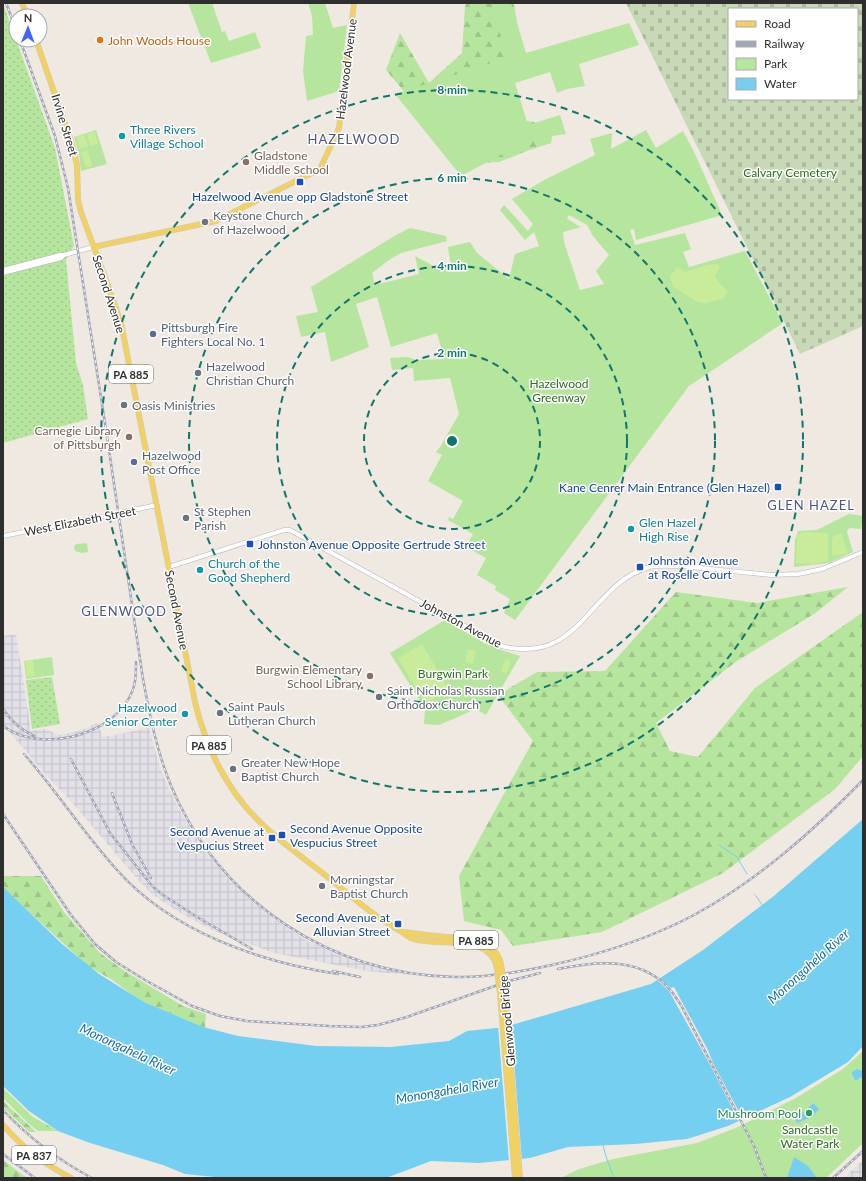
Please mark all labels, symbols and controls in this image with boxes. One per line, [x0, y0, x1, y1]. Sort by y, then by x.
north arrow [8, 8, 48, 48]
legend [728, 8, 858, 100]
text: N [24, 11, 33, 24]
text: Road [764, 16, 791, 31]
street label: Hazelwood Avenue [332, 18, 360, 120]
place label: John Woods House [108, 33, 210, 48]
marker: John Woods House [95, 35, 105, 45]
text: Railway [764, 36, 805, 51]
text: Park [764, 56, 788, 71]
text: Water [764, 76, 797, 91]
text: 8 min [437, 82, 467, 97]
street label: Irvine Street [48, 92, 82, 159]
place label: Three Rivers Village School [130, 122, 204, 151]
marker: Three Rivers Village School [117, 131, 127, 141]
district label: HAZELWOOD [308, 131, 400, 147]
place label: Gladstone Middle School [254, 148, 329, 177]
marker: Gladstone Middle School [241, 157, 251, 167]
park label: Calvary Cemetery [743, 165, 838, 180]
text: 6 min [437, 170, 467, 185]
marker: Hazelwood Avenue opp Gladstone Street [295, 177, 305, 187]
place label: Hazelwood Avenue opp Gladstone Street [192, 189, 409, 204]
place label: Keystone Church of Hazelwood [213, 208, 303, 237]
marker: Keystone Church of Hazelwood [200, 217, 210, 227]
street label: Second Avenue [89, 253, 129, 335]
text: 4 min [437, 258, 467, 273]
place label: Pittsburgh Fire Fighters Local No. 1 [161, 320, 266, 349]
marker: Pittsburgh Fire Fighters Local No. 1 [148, 329, 158, 339]
text: 2 min [437, 345, 467, 360]
place label: Hazelwood Christian Church [206, 359, 294, 388]
road number: PA 885 [109, 365, 153, 383]
marker: Hazelwood Christian Church [193, 368, 203, 378]
park label: Hazelwood Greenway [529, 376, 589, 405]
place label: Oasis Ministries [132, 398, 216, 413]
marker: Oasis Ministries [119, 400, 129, 410]
place label: Carnegie Library of Pittsburgh [35, 423, 122, 452]
marker: Carnegie Library of Pittsburgh [124, 432, 134, 442]
centre of rings [445, 434, 459, 448]
place label: Hazelwood Post Office [142, 448, 201, 477]
marker: Hazelwood Post Office [129, 457, 139, 467]
place label: Kane Cenrer Main Entrance (Glen Hazel) [559, 480, 770, 495]
marker: Kane Cenrer Main Entrance (Glen Hazel) [773, 482, 783, 492]
district label: GLEN HAZEL [767, 497, 855, 513]
street label: West Elizabeth Street [23, 503, 138, 539]
place label: St Stephen Parish [194, 504, 251, 533]
marker: St Stephen Parish [181, 513, 191, 523]
place label: Glen Hazel High Rise [639, 515, 696, 544]
marker: Glen Hazel High Rise [626, 524, 636, 534]
place label: Johnston Avenue Opposite Gertrude Street [258, 537, 486, 552]
marker: Johnston Avenue Opposite Gertrude Street [245, 539, 255, 549]
place label: Johnston Avenue at Roselle Court [648, 553, 738, 582]
place label: Church of the Good Shepherd [208, 556, 290, 585]
marker: Johnston Avenue at Roselle Court [635, 562, 645, 572]
marker: Church of the Good Shepherd [195, 565, 205, 575]
street label: Second Avenue [162, 569, 192, 651]
street label: Johnston Avenue [418, 595, 504, 651]
district label: GLENWOOD [81, 603, 167, 619]
place label: Burgwin Elementary School Library [255, 662, 363, 691]
park label: Burgwin Park [418, 666, 489, 681]
marker: Burgwin Elementary School Library [365, 671, 375, 681]
place label: Saint Nicholas Russian Orthodox Church [387, 683, 504, 712]
marker: Saint Nicholas Russian Orthodox Church [374, 692, 384, 702]
place label: Saint Pauls Lutheran Church [228, 699, 316, 728]
place label: Hazelwood Senior Center [105, 700, 178, 729]
marker: Saint Pauls Lutheran Church [215, 708, 225, 718]
marker: Hazelwood Senior Center [180, 709, 190, 719]
road number: PA 885 [187, 736, 231, 754]
place label: Greater New Hope Baptist Church [241, 755, 340, 784]
marker: Greater New Hope Baptist Church [228, 764, 238, 774]
place label: Second Avenue Opposite Vespucius Street [290, 821, 423, 850]
place label: Second Avenue at Vespucius Street [170, 824, 265, 853]
marker: Second Avenue Opposite Vespucius Street [277, 830, 287, 840]
marker: Second Avenue at Vespucius Street [267, 833, 277, 843]
place label: Morningstar Baptist Church [330, 872, 408, 901]
marker: Morningstar Baptist Church [317, 881, 327, 891]
place label: Second Avenue at Alluvian Street [296, 910, 391, 939]
marker: Second Avenue at Alluvian Street [393, 919, 403, 929]
water label: Monongahela River [764, 925, 852, 1007]
road number: PA 885 [454, 931, 498, 949]
street label: Glenwood Bridge [496, 975, 518, 1067]
water label: Monongahela River [78, 1020, 179, 1078]
water label: Monongahela River [394, 1073, 500, 1107]
place label: Mushroom Pool [717, 1106, 801, 1121]
marker: Mushroom Pool [804, 1108, 814, 1118]
park label: Sandcastle Water Park [781, 1122, 840, 1151]
road number: PA 837 [12, 1146, 56, 1164]

